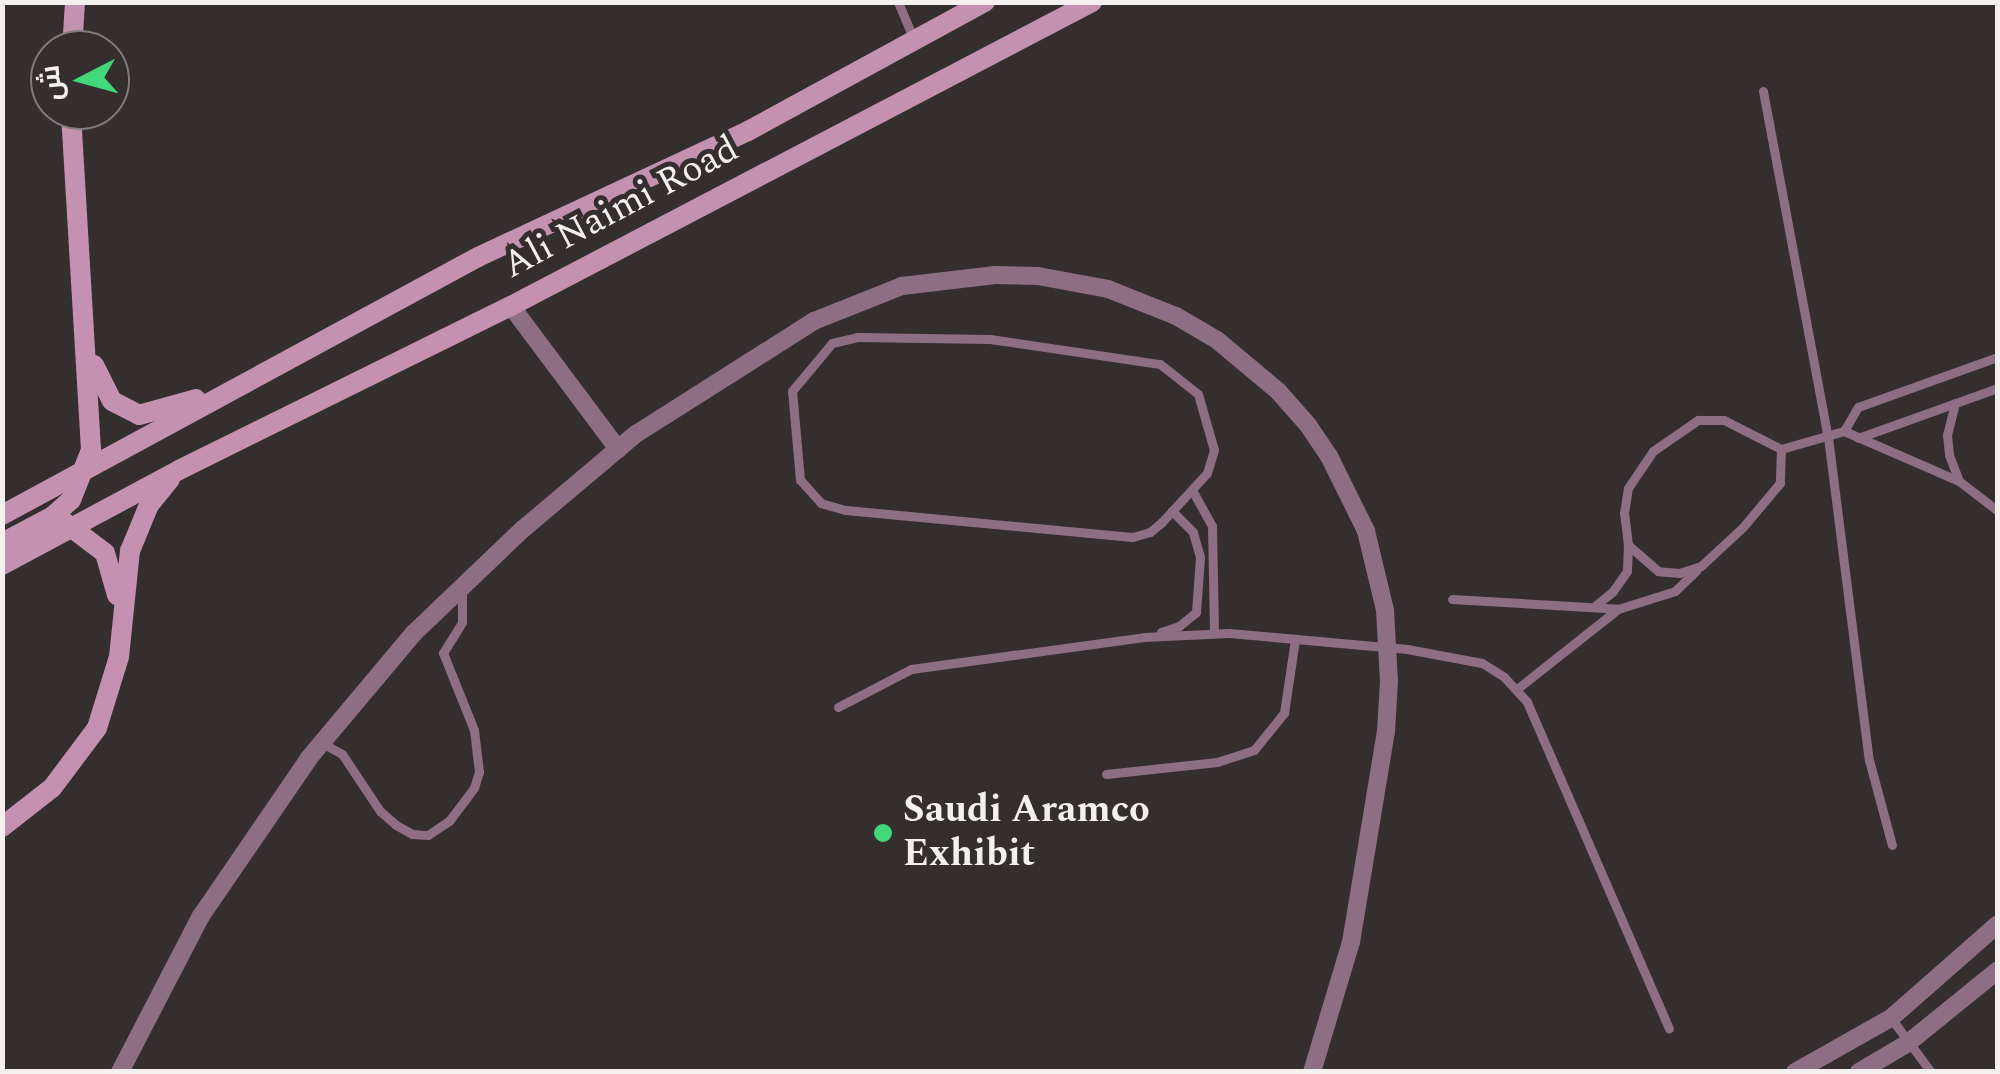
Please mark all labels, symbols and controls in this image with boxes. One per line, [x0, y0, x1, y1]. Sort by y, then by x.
north arrow [30, 30, 130, 130]
text: ش [28, 63, 75, 103]
street label: Ali Naimi Road [495, 127, 747, 289]
place label: Saudi Aramco Exhibit [903, 788, 1150, 878]
marker: Saudi Aramco Exhibit [872, 822, 894, 844]

